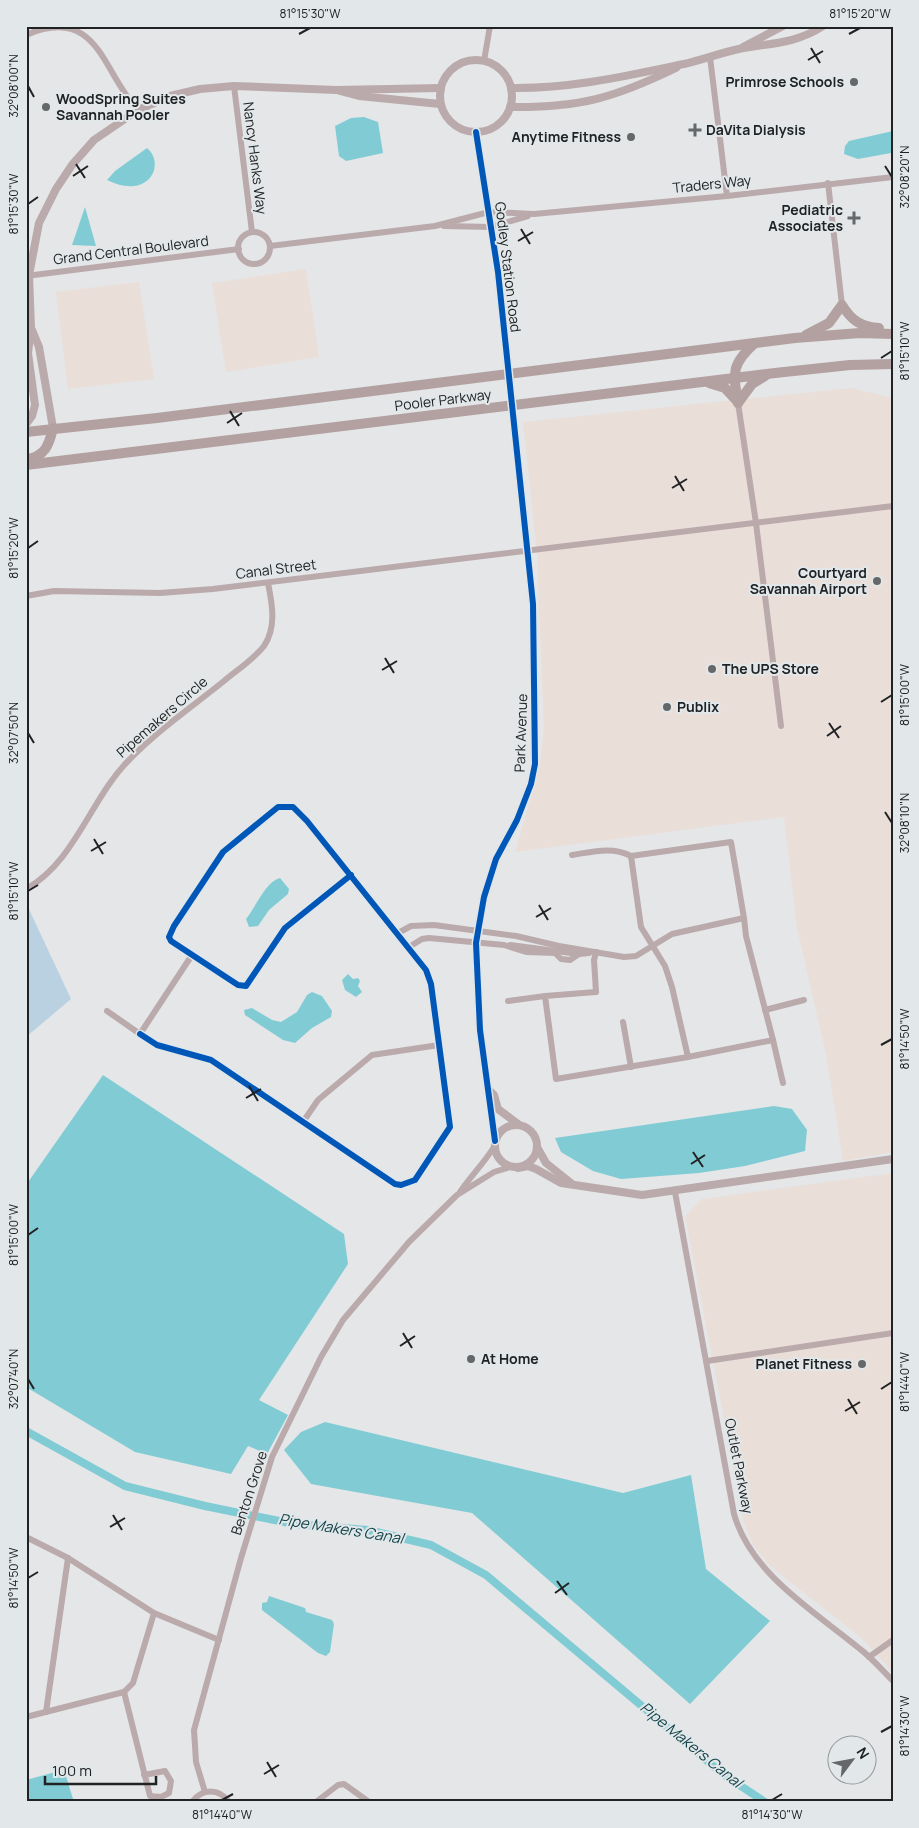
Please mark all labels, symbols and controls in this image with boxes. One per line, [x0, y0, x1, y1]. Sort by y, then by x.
text: 81°15'30"W [279, 5, 341, 22]
text: 81°15'20"W [829, 5, 891, 22]
text: 32°08'00"N [5, 54, 22, 118]
place label: Primrose Schools [725, 72, 844, 91]
marker: Primrose Schools [848, 76, 860, 88]
place label: WoodSpring Suites Savannah Pooler [56, 89, 186, 124]
marker: WoodSpring Suites Savannah Pooler [40, 101, 52, 113]
street label: Nancy Hanks Way [239, 101, 272, 216]
place label: DaVita Dialysis [706, 120, 806, 139]
marker: DaVita Dialysis [688, 123, 702, 137]
place label: Anytime Fitness [512, 127, 621, 146]
marker: Anytime Fitness [625, 131, 637, 143]
text: 32°08'20"N [896, 146, 913, 208]
street label: Traders Way [672, 170, 753, 197]
text: 81°15'30"W [5, 173, 22, 235]
place label: Pediatric Associates [768, 200, 843, 235]
street label: Godley Station Road [491, 201, 526, 333]
marker: Pediatric Associates [847, 211, 861, 225]
street label: Grand Central Boulevard [52, 231, 210, 268]
text: 81°15'10"W [896, 321, 913, 381]
street label: Pooler Parkway [394, 384, 493, 415]
text: 81°15'20"W [5, 517, 22, 579]
street label: Canal Street [235, 554, 318, 583]
place label: Courtyard Savannah Airport [750, 563, 867, 598]
marker: Courtyard Savannah Airport [871, 575, 883, 587]
place label: The UPS Store [722, 659, 819, 678]
marker: The UPS Store [706, 663, 718, 675]
text: 81°15'00"W [896, 663, 913, 726]
street label: Pipemakers Circle [112, 672, 211, 761]
street label: Park Avenue [510, 693, 531, 773]
place label: Publix [677, 697, 719, 716]
marker: Publix [661, 701, 673, 713]
text: 32°07'50"N [5, 702, 22, 764]
text: 32°08'10"N [896, 793, 913, 853]
text: 81°15'10"W [5, 861, 22, 921]
text: 81°14'50"W [896, 1008, 913, 1070]
text: 81°15'00"W [5, 1203, 22, 1266]
text: 32°07'40"N [5, 1349, 22, 1409]
place label: At Home [481, 1349, 539, 1368]
text: 81°14'40"W [896, 1351, 913, 1412]
marker: At Home [465, 1353, 477, 1365]
place label: Planet Fitness [756, 1354, 852, 1373]
marker: Planet Fitness [856, 1358, 868, 1370]
street label: Outlet Parkway [721, 1417, 758, 1516]
street label: Benton Grove [226, 1448, 271, 1537]
water label: Pipe Makers Canal [277, 1508, 407, 1549]
text: 81°14'50"W [5, 1547, 22, 1609]
text: 81°14'30"W [896, 1695, 913, 1756]
water label: Pipe Makers Canal [636, 1697, 749, 1794]
north arrow [826, 1736, 876, 1786]
text: N [853, 1744, 874, 1762]
scale bar [45, 1753, 156, 1785]
text: 100 m [52, 1760, 92, 1781]
text: 81°14'40"W [192, 1806, 253, 1823]
text: 81°14'30"W [742, 1806, 803, 1823]

